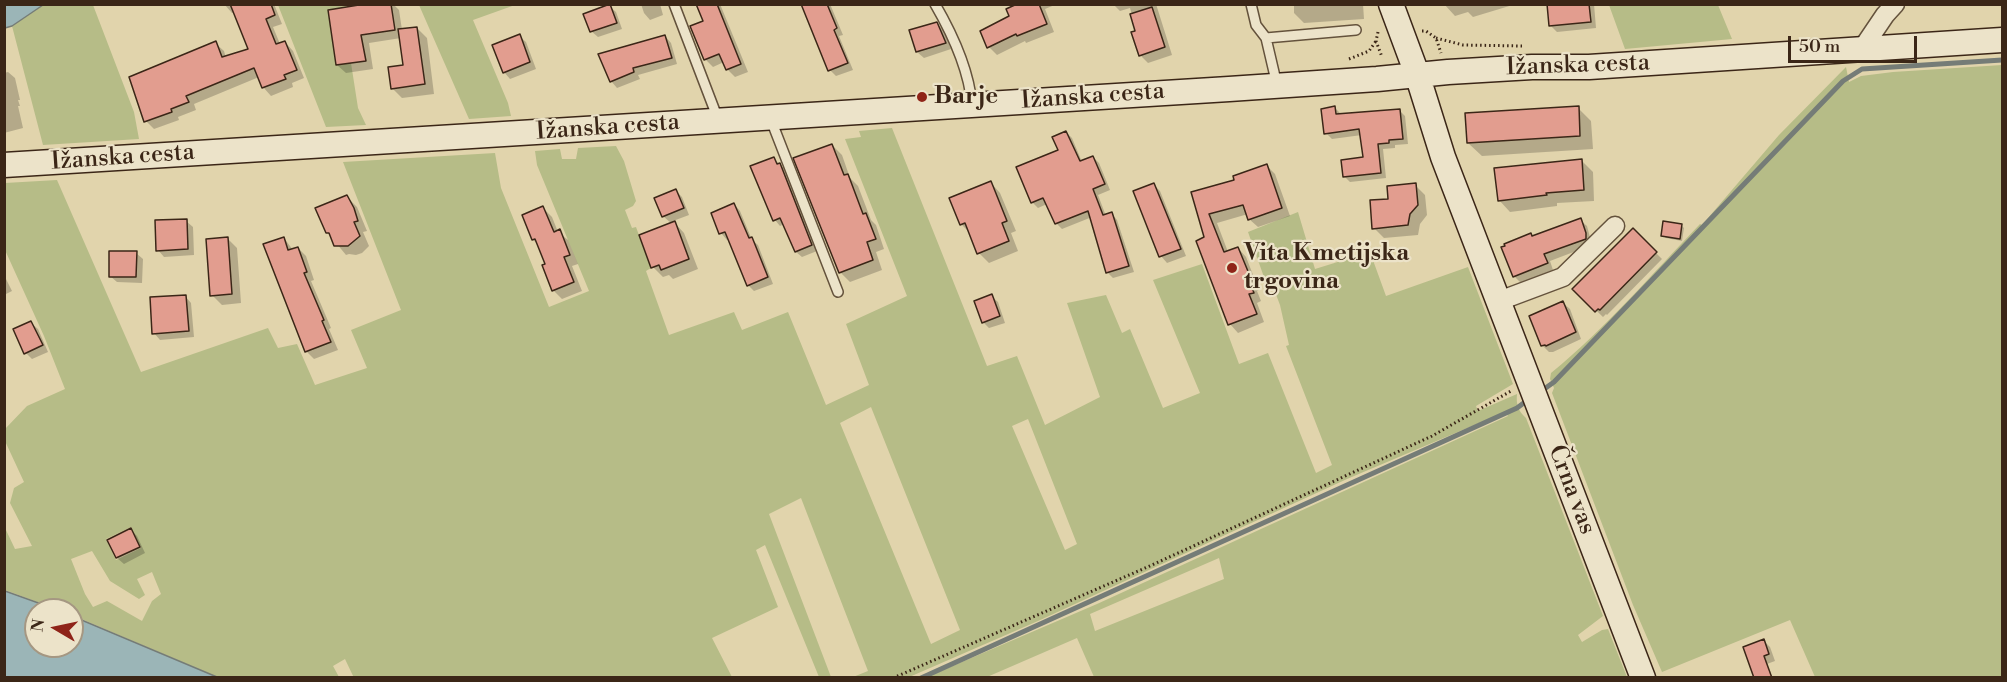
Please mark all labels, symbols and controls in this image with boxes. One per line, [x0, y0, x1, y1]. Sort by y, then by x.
scale bar [1791, 24, 1920, 62]
text: 50 m [1799, 35, 1840, 58]
street label: Ižanska cesta [1506, 49, 1650, 83]
street label: Ižanska cesta [1020, 78, 1166, 116]
place label: Barje [934, 83, 998, 111]
marker: Barje [915, 90, 929, 104]
street label: Ižanska cesta [535, 109, 681, 147]
street label: Ižanska cesta [50, 139, 196, 177]
place label: Vita Kmetijska trgovina [1244, 240, 1409, 296]
marker: Vita Kmetijska trgovina [1225, 261, 1239, 275]
street label: Črna vas [1541, 441, 1601, 539]
north arrow [24, 598, 84, 658]
text: N [27, 618, 49, 633]

